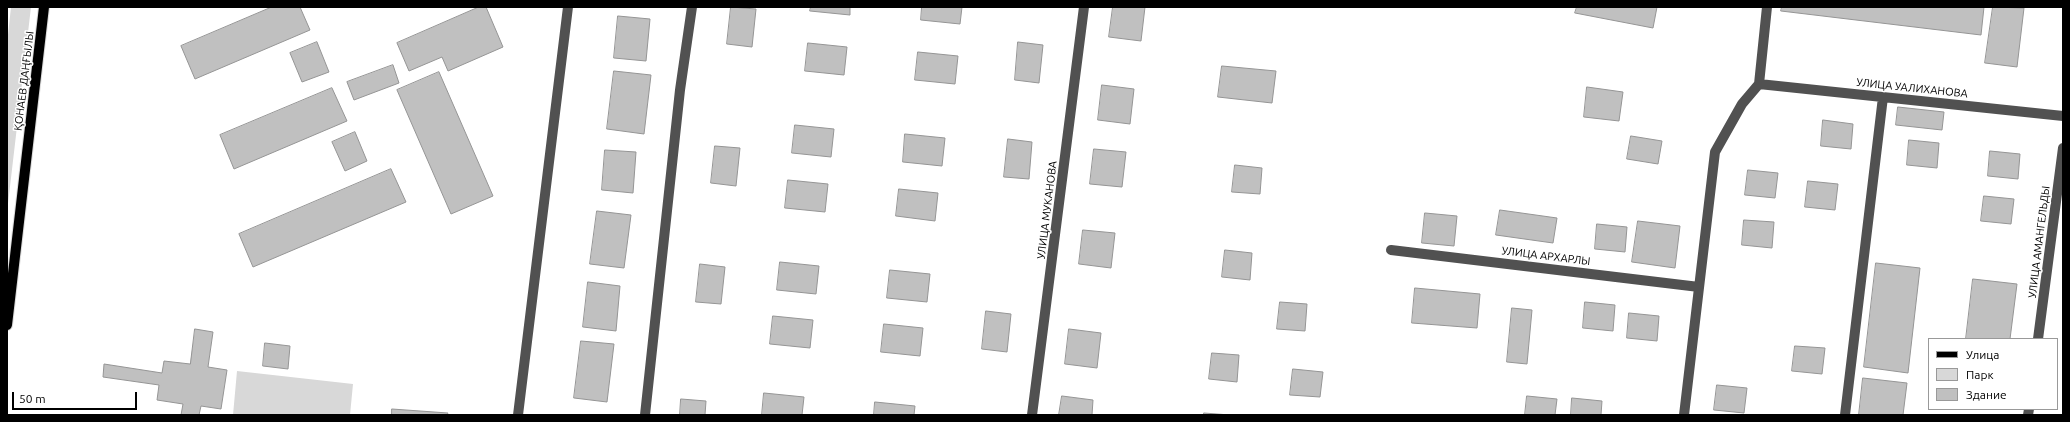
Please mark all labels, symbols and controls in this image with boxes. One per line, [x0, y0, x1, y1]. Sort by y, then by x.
street label: ҚОНАЕВ ДАҢҒЫЛЫ [11, 30, 37, 132]
street label: УЛИЦА УАЛИХАНОВА [1856, 76, 1968, 100]
street label: УЛИЦА МУКАНОВА [1034, 160, 1060, 260]
street label: УЛИЦА АМАНГЕЛЬДЫ [2026, 185, 2052, 299]
street label: УЛИЦА АРХАРЛЫ [1501, 244, 1591, 268]
legend [1928, 338, 2058, 410]
text: Улица [1966, 348, 1999, 361]
text: Парк [1966, 368, 1994, 381]
scale bar [14, 384, 139, 410]
text: Здание [1966, 388, 2007, 401]
text: 50 m [19, 392, 46, 405]

